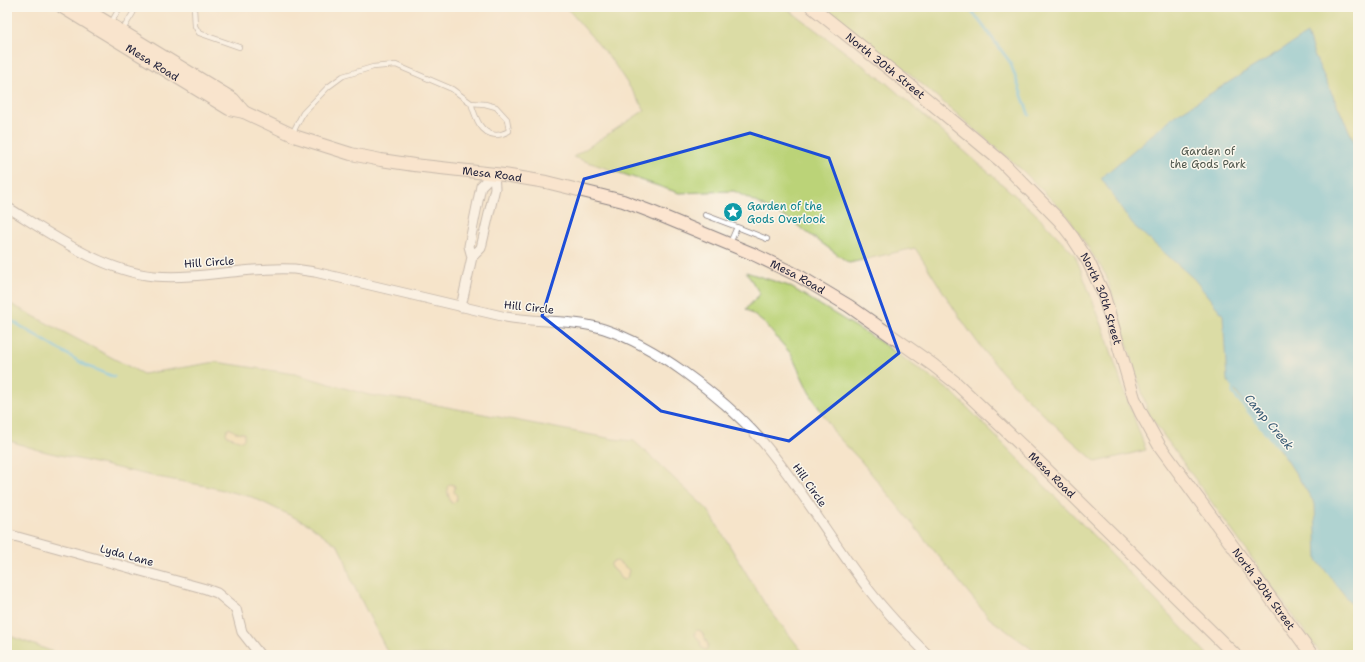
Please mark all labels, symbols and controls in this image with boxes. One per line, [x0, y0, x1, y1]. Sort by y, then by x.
street label: North 30th Street [842, 30, 928, 103]
street label: Mesa Road [123, 41, 182, 85]
park label: Garden of the Gods Park [1170, 144, 1246, 172]
street label: Mesa Road [462, 163, 523, 186]
place label: Garden of the Gods Overlook [747, 199, 825, 227]
place icon: Garden of the Gods Overlook [722, 201, 744, 223]
street label: North 30th Street [1077, 250, 1125, 347]
street label: Hill Circle [183, 253, 235, 272]
street label: Mesa Road [768, 256, 828, 298]
street label: Hill Circle [503, 297, 555, 318]
water label: Camp Creek [1241, 391, 1297, 453]
street label: Mesa Road [1025, 449, 1078, 502]
street label: Hill Circle [789, 460, 830, 510]
street label: Lyda Lane [98, 541, 155, 570]
street label: North 30th Street [1229, 545, 1298, 633]

